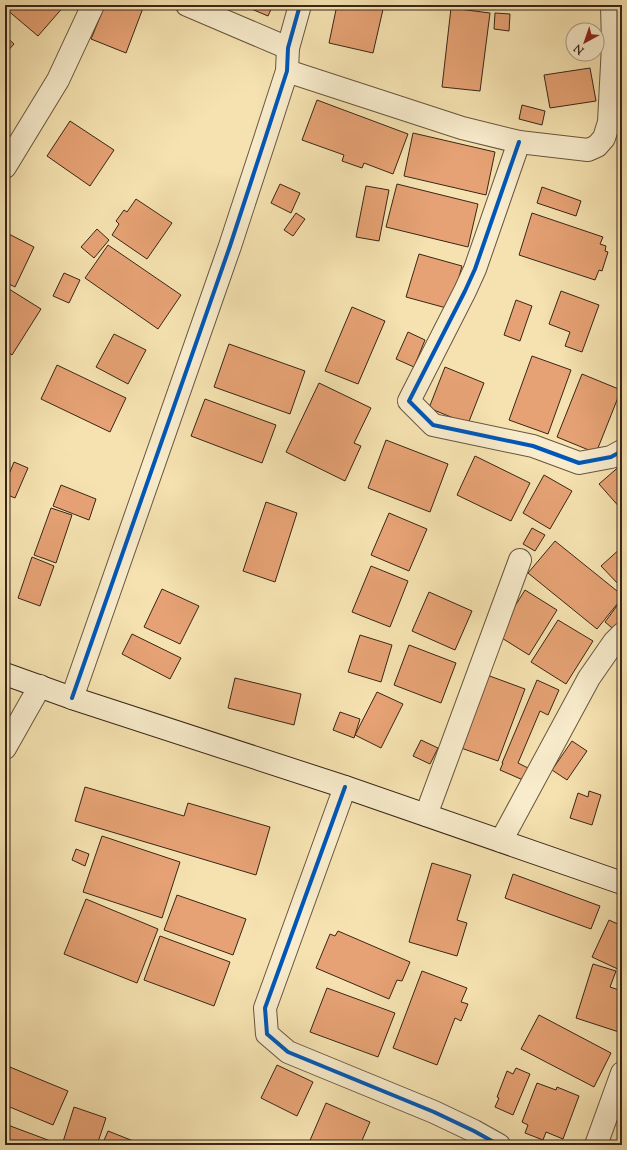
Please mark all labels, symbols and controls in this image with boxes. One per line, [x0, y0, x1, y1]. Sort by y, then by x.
north arrow [565, 22, 605, 62]
text: N [571, 40, 588, 58]

